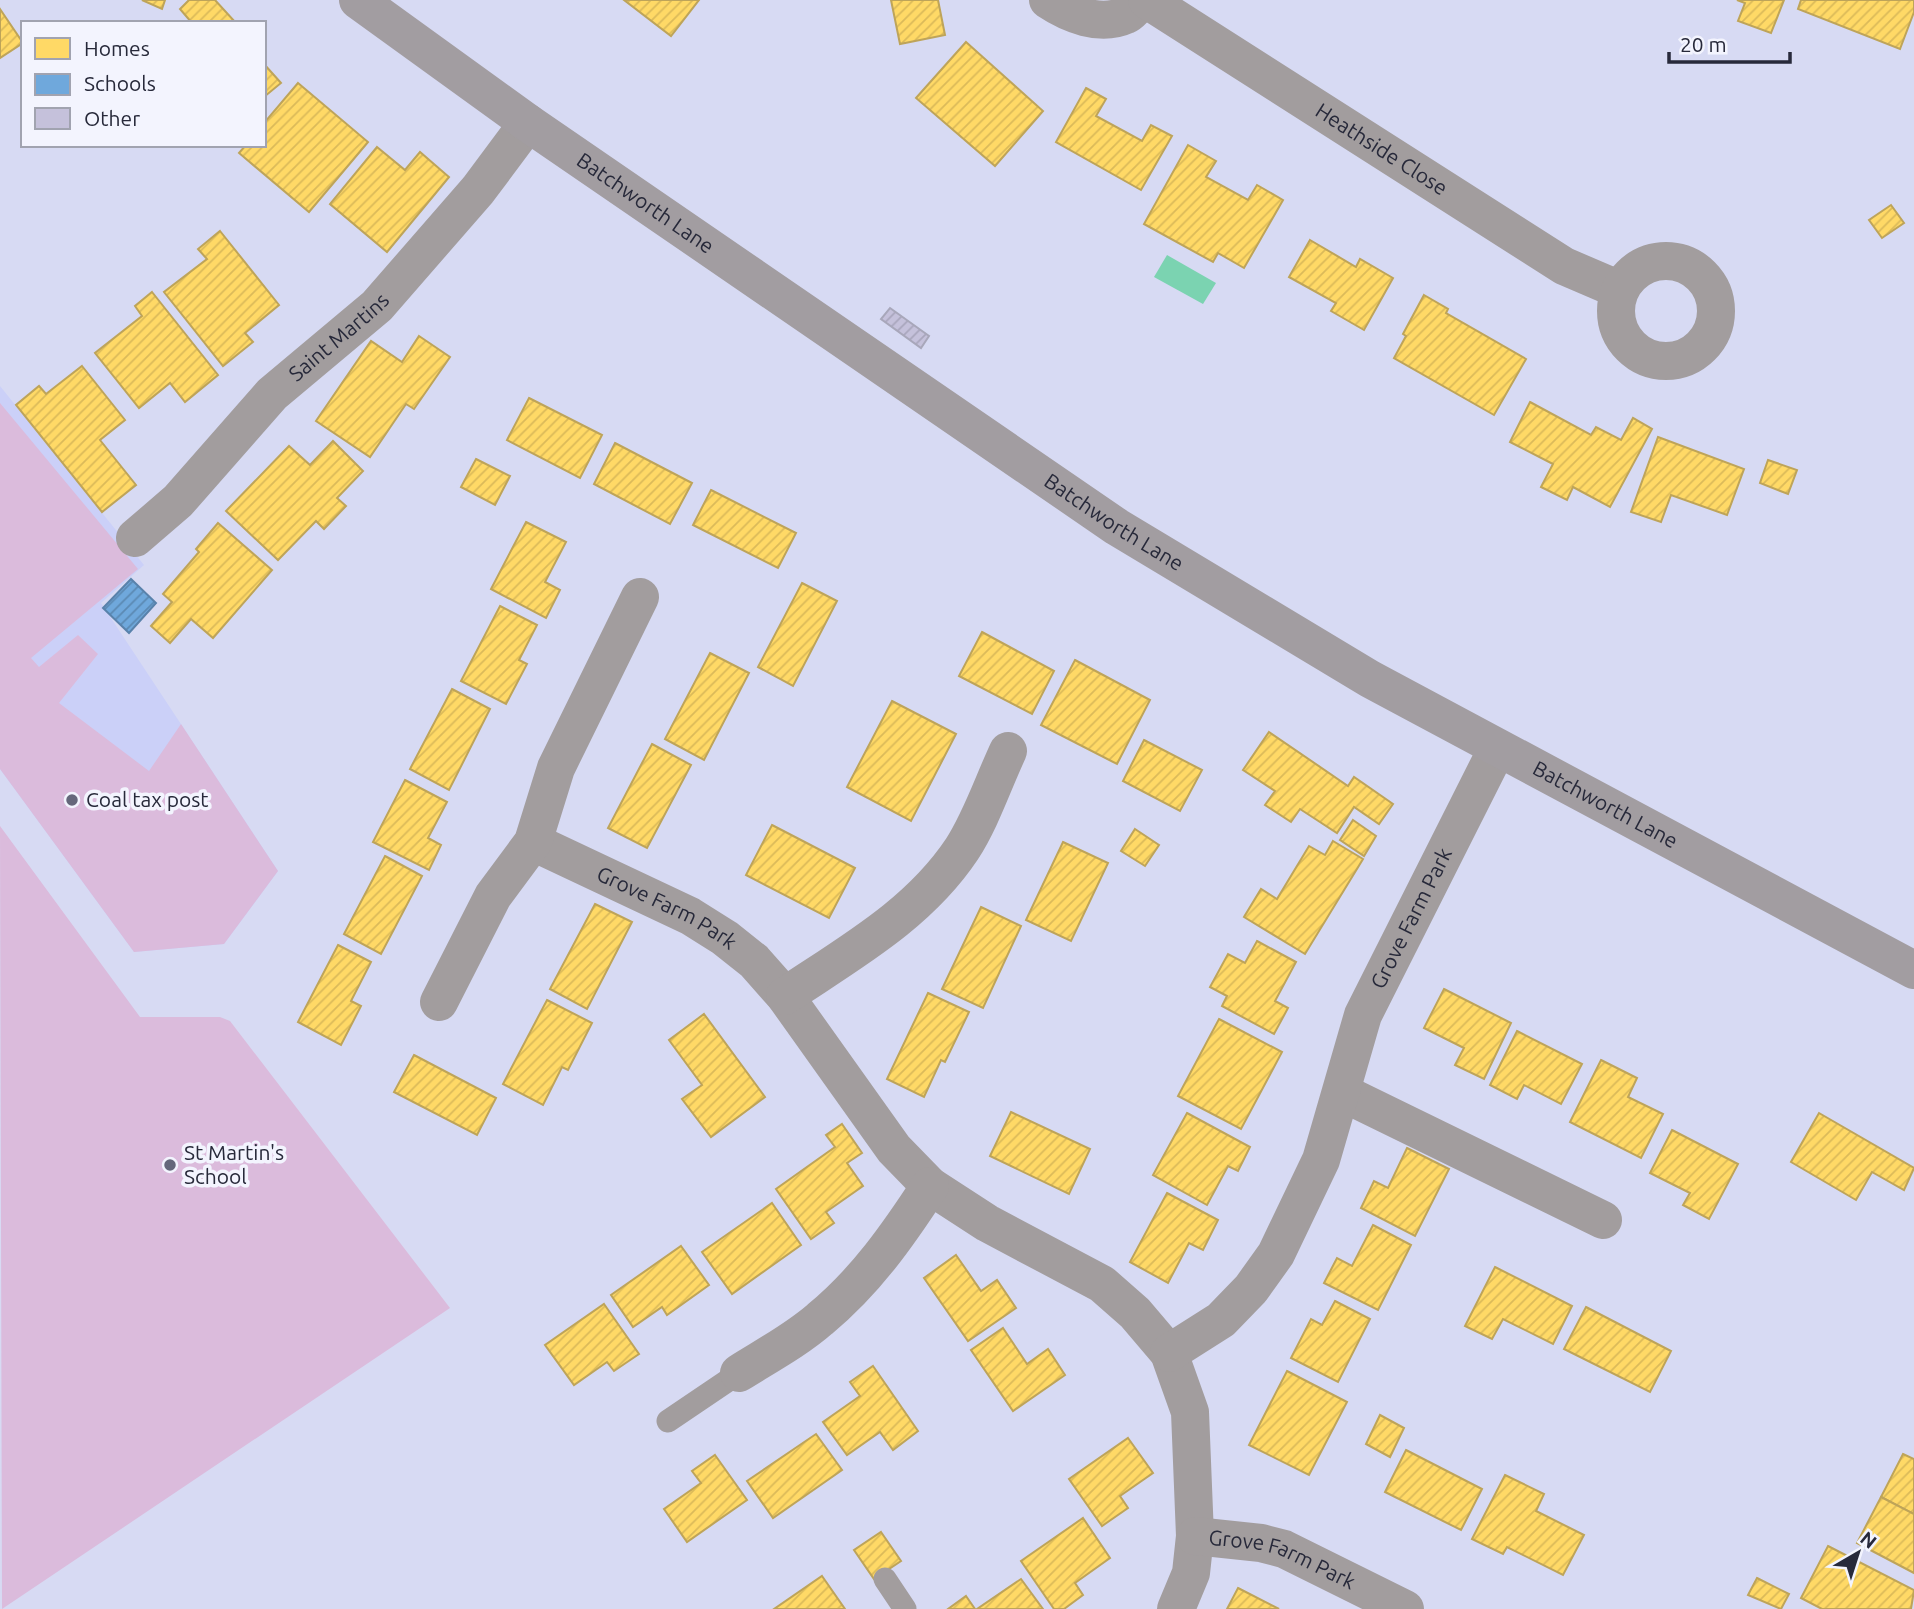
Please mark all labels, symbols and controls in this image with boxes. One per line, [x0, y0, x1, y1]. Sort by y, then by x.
legend [21, 21, 266, 147]
scale bar [1669, 21, 1790, 65]
text: 20 m [1680, 32, 1727, 56]
text: Homes [84, 36, 150, 60]
text: Schools [84, 71, 156, 95]
street label: Heathside Close [1312, 98, 1452, 200]
text: Other [84, 106, 140, 130]
street label: Batchworth Lane [573, 147, 719, 258]
street label: Saint Martins [284, 288, 394, 386]
street label: Batchworth Lane [1040, 468, 1188, 575]
street label: Batchworth Lane [1529, 755, 1682, 852]
place label: Coal tax post [86, 787, 209, 811]
marker: Coal tax post [64, 792, 80, 808]
street label: Grove Farm Park [1365, 843, 1456, 992]
street label: Grove Farm Park [593, 861, 742, 954]
place label: St Martin's School [184, 1140, 284, 1188]
marker: St Martin's School [162, 1157, 178, 1173]
north arrow [1823, 1518, 1893, 1588]
street label: Grove Farm Park [1208, 1525, 1360, 1594]
text: N [1856, 1527, 1881, 1553]

